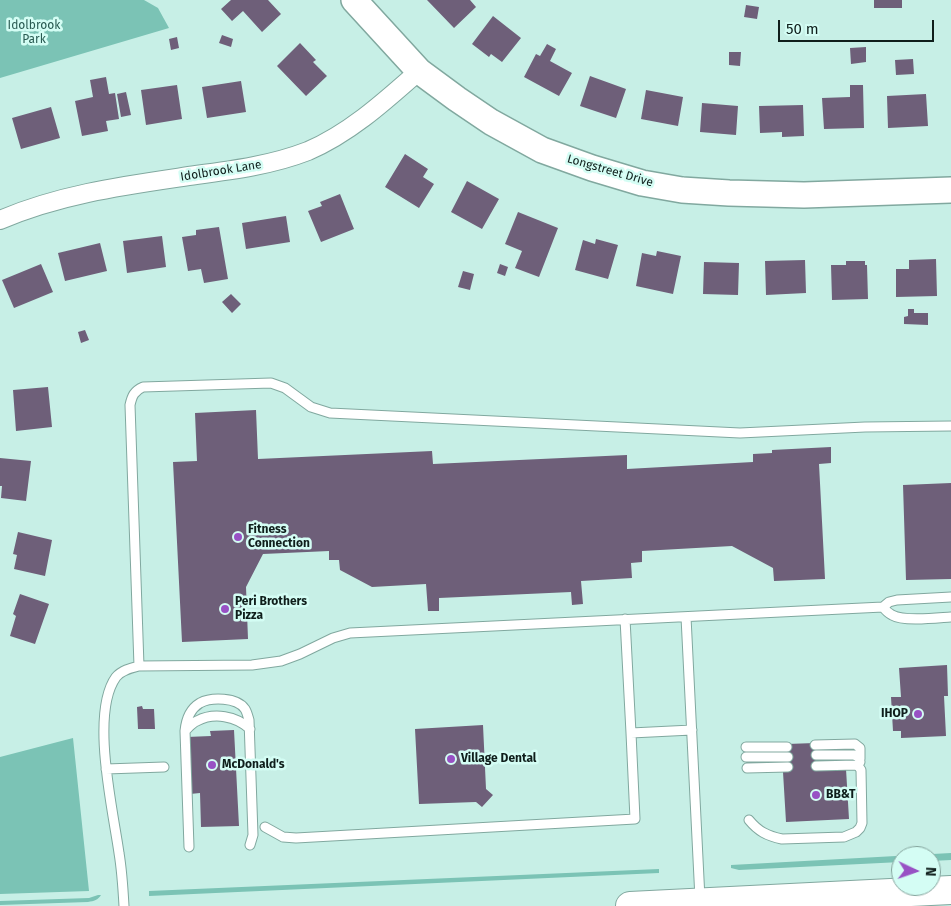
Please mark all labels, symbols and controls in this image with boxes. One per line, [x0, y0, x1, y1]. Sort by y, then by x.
scale bar [781, 10, 937, 42]
park label: Idolbrook Park [8, 19, 60, 47]
text: 50 m [786, 20, 819, 38]
street label: Longstreet Drive [565, 152, 655, 190]
street label: Idolbrook Lane [179, 157, 263, 185]
place label: Fitness Connection [248, 523, 310, 551]
marker: Fitness Connection [232, 531, 244, 543]
place label: Peri Brothers Pizza [235, 595, 307, 623]
marker: Peri Brothers Pizza [219, 603, 231, 615]
place label: IHOP [881, 707, 908, 721]
marker: IHOP [912, 708, 924, 720]
place label: Village Dental [461, 752, 536, 766]
marker: Village Dental [445, 753, 457, 765]
place label: McDonald's [222, 758, 285, 772]
marker: McDonald's [206, 759, 218, 771]
place label: BB&T [826, 788, 855, 802]
marker: BB&T [810, 789, 822, 801]
north arrow [891, 846, 941, 896]
text: N [922, 867, 939, 877]

